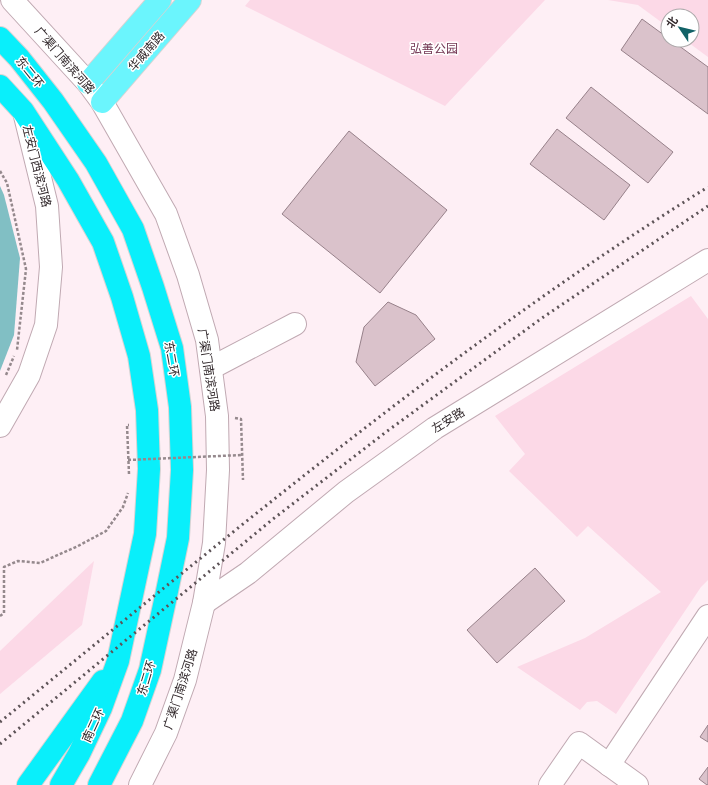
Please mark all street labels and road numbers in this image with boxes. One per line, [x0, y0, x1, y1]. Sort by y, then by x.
street label: 广渠门南滨河路 [32, 23, 98, 97]
street label: 华威南路 [125, 28, 167, 74]
street label: 东二环 [13, 53, 47, 91]
street label: 左安门西滨河路 [20, 123, 54, 209]
street label: 广渠门南滨河路 [195, 327, 223, 413]
street label: 东二环 [161, 340, 183, 378]
street label: 左安路 [429, 404, 467, 436]
street label: 广渠门南滨河路 [160, 647, 200, 731]
street label: 东二环 [134, 659, 158, 697]
street label: 南二环 [79, 706, 107, 744]

